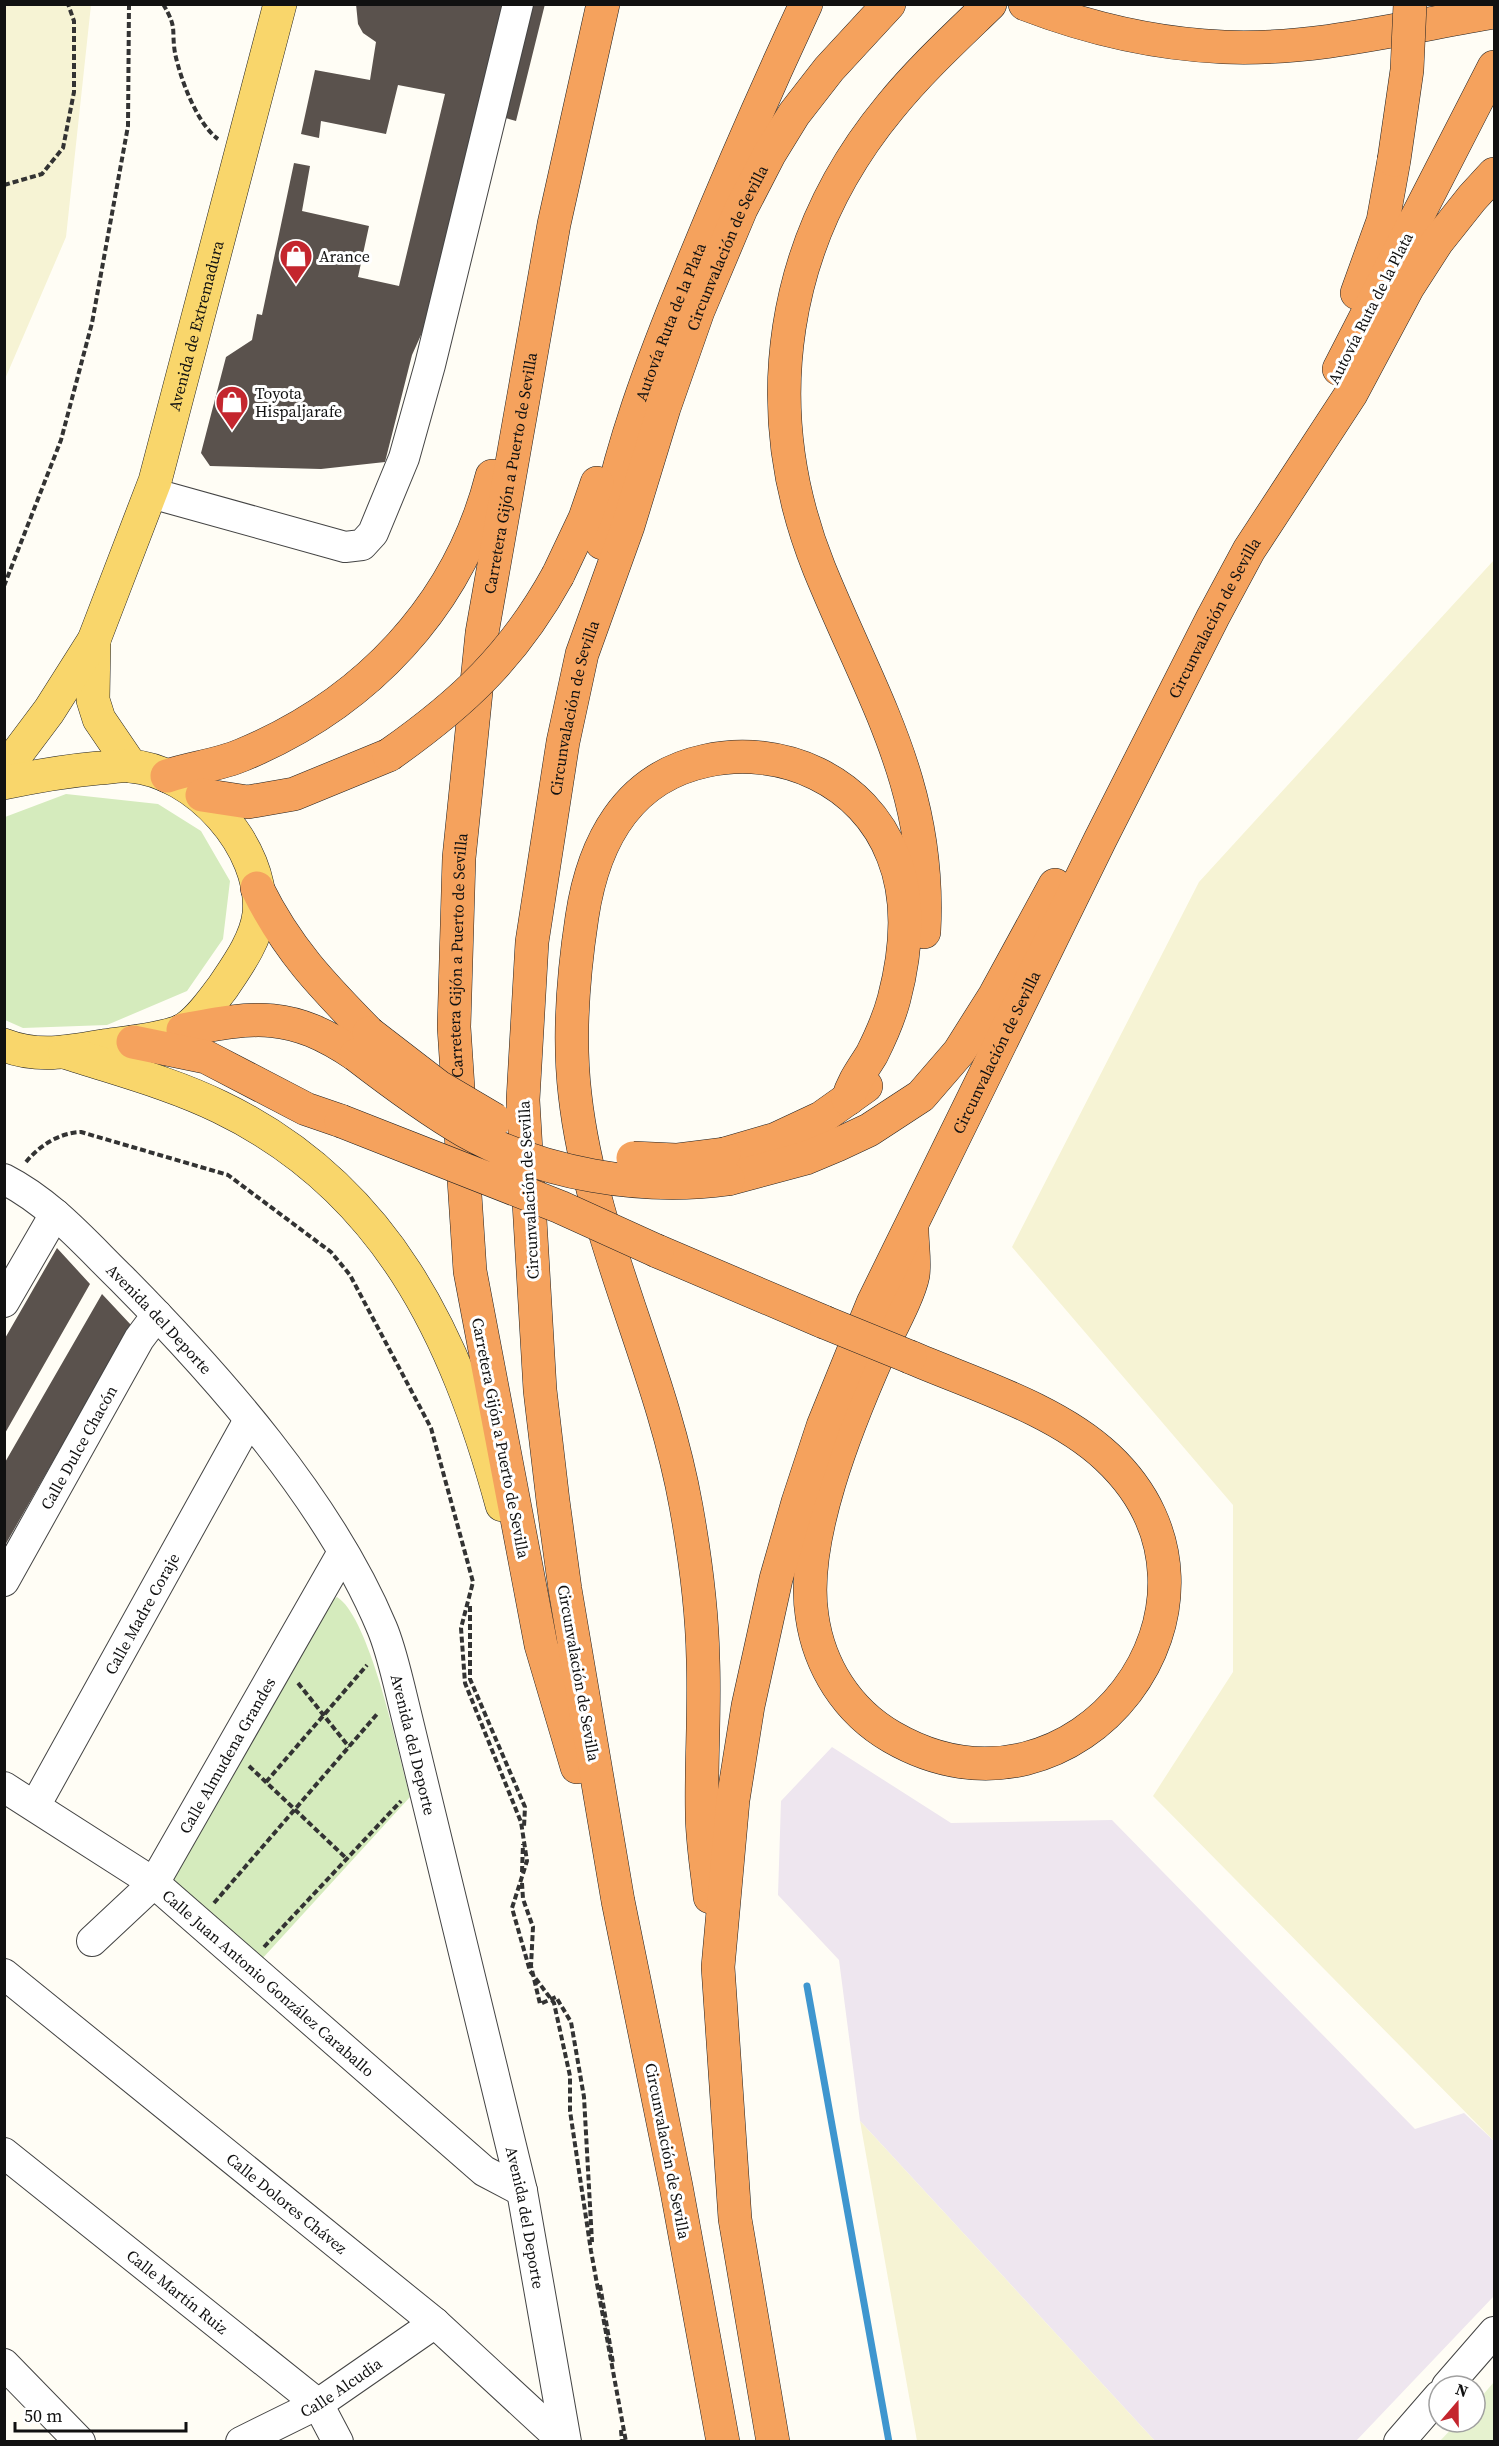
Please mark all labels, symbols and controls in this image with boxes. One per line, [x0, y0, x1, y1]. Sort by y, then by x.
street label: Circunvalación de Sevilla [681, 160, 773, 334]
street label: Autovía Ruta de la Plata [1322, 227, 1418, 388]
street label: Avenida de Extremadura [163, 237, 229, 413]
shop icon: Arance [278, 238, 314, 285]
street label: Autovía Ruta de la Plata [630, 239, 711, 404]
place label: Arance [319, 245, 370, 267]
street label: Carretera Gijón a Puerto de Sevilla [478, 350, 542, 596]
place label: Toyota Hispaljarafe [255, 382, 342, 422]
shop icon: Toyota Hispaljarafe [214, 384, 250, 431]
street label: Circunvalación de Sevilla [1163, 532, 1266, 702]
street label: Circunvalación de Sevilla [544, 616, 605, 797]
street label: Carretera Gijón a Puerto de Sevilla [443, 831, 473, 1079]
street label: Circunvalación de Sevilla [947, 966, 1046, 1137]
street label: Circunvalación de Sevilla [512, 1099, 544, 1280]
street label: Avenida del Deporte [102, 1259, 217, 1379]
street label: Carretera Gijón a Puerto de Sevilla [467, 1316, 535, 1561]
street label: Calle Dulce Chacón [35, 1381, 122, 1513]
street label: Calle Madre Coraje [99, 1549, 184, 1678]
street label: Circunvalación de Sevilla [553, 1583, 606, 1764]
street label: Avenida del Deporte [386, 1672, 441, 1817]
street label: Calle Almudena Grandes [174, 1673, 280, 1838]
street label: Calle Juan Antonio González Caraballo [158, 1884, 379, 2082]
street label: Circunvalación de Sevilla [640, 2061, 696, 2242]
street label: Avenida del Deporte [501, 2144, 550, 2290]
street label: Calle Dolores Chávez [222, 2147, 352, 2259]
street label: Calle Martín Ruiz [122, 2244, 233, 2339]
street label: Calle Alcudia [296, 2352, 387, 2422]
north arrow [1427, 2374, 1487, 2434]
text: N [1453, 2378, 1472, 2402]
scale bar [15, 2395, 186, 2433]
text: 50 m [24, 2403, 62, 2428]

